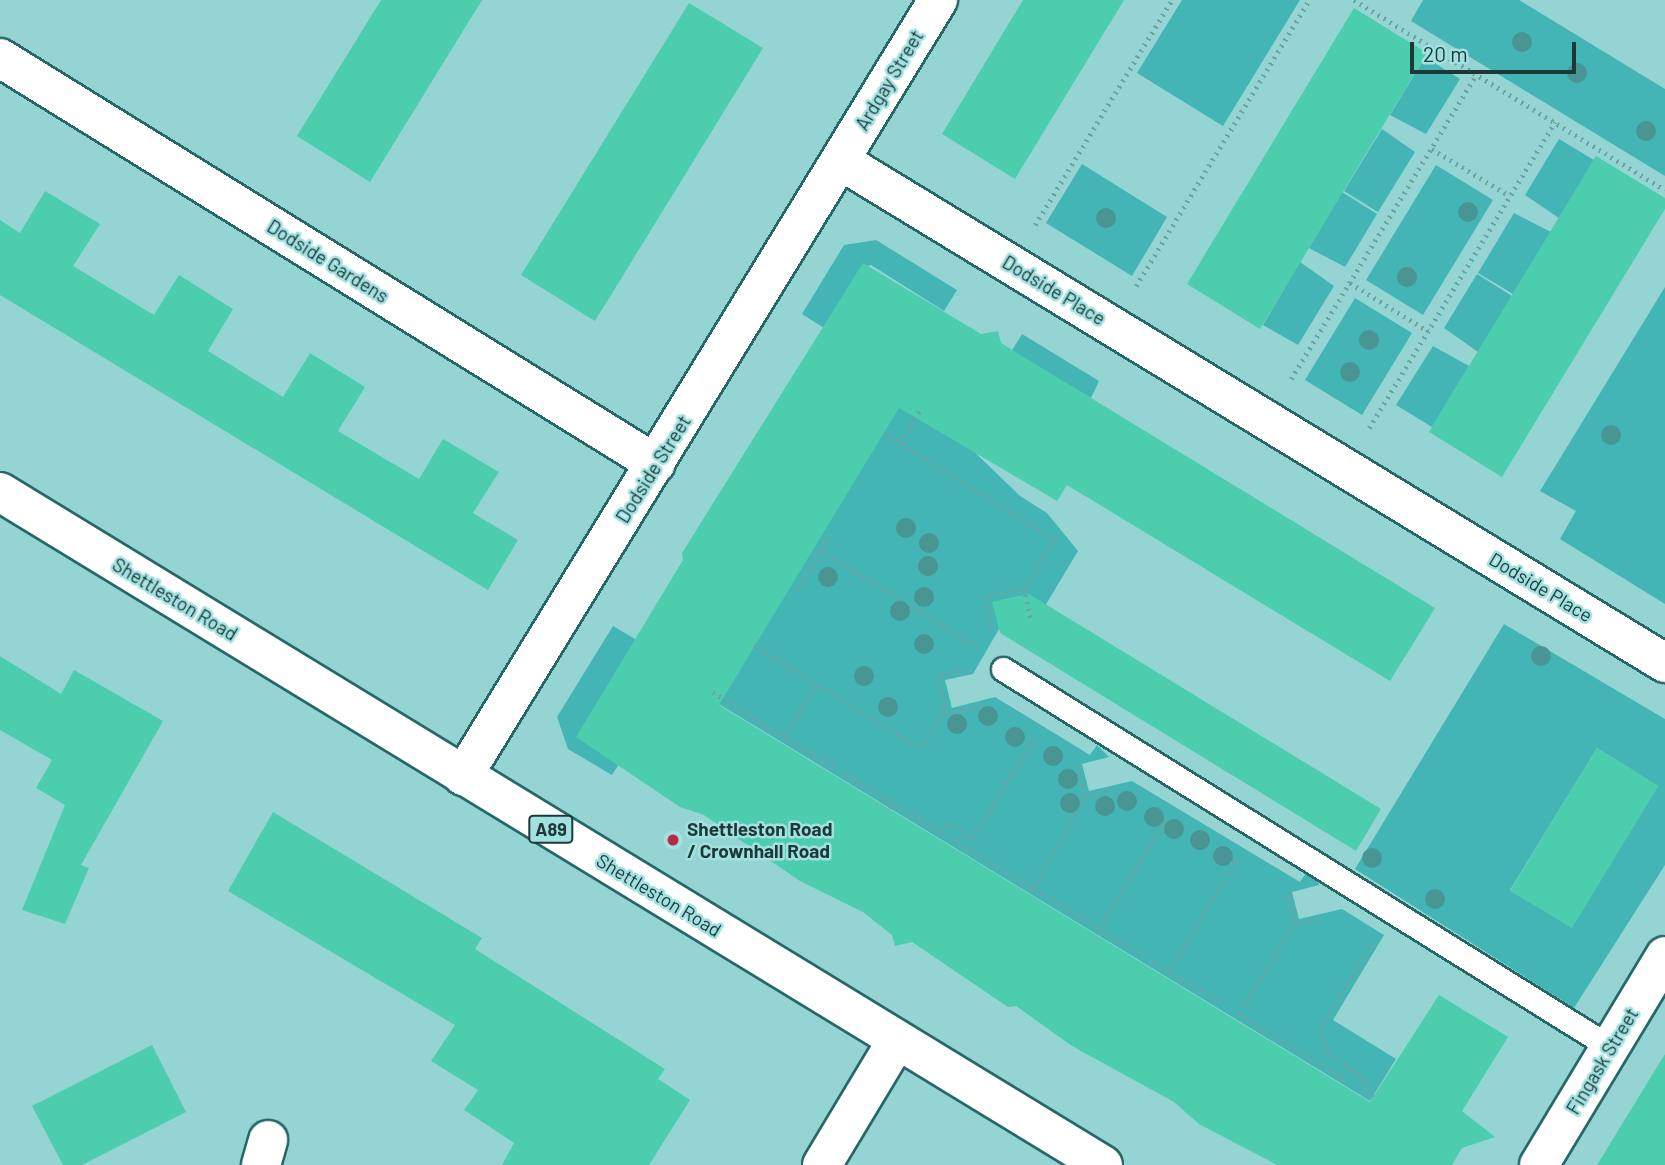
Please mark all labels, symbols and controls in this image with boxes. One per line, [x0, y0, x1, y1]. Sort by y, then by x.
street label: Ardgay Street [850, 26, 928, 134]
scale bar [1413, 28, 1579, 72]
text: 20 m [1423, 41, 1468, 66]
street label: Dodside Gardens [263, 215, 393, 307]
street label: Dodside Place [998, 250, 1110, 330]
street label: Dodside Street [611, 411, 695, 527]
street label: Dodside Place [1485, 547, 1597, 627]
street label: Shettleston Road [108, 553, 242, 645]
road number: A89 [528, 814, 574, 844]
place label: Shettleston Road / Crownhall Road [687, 818, 832, 862]
marker: Shettleston Road / Crownhall Road [665, 832, 681, 848]
street label: Shettleston Road [592, 849, 726, 941]
street label: Fingask Street [1561, 1004, 1643, 1118]

